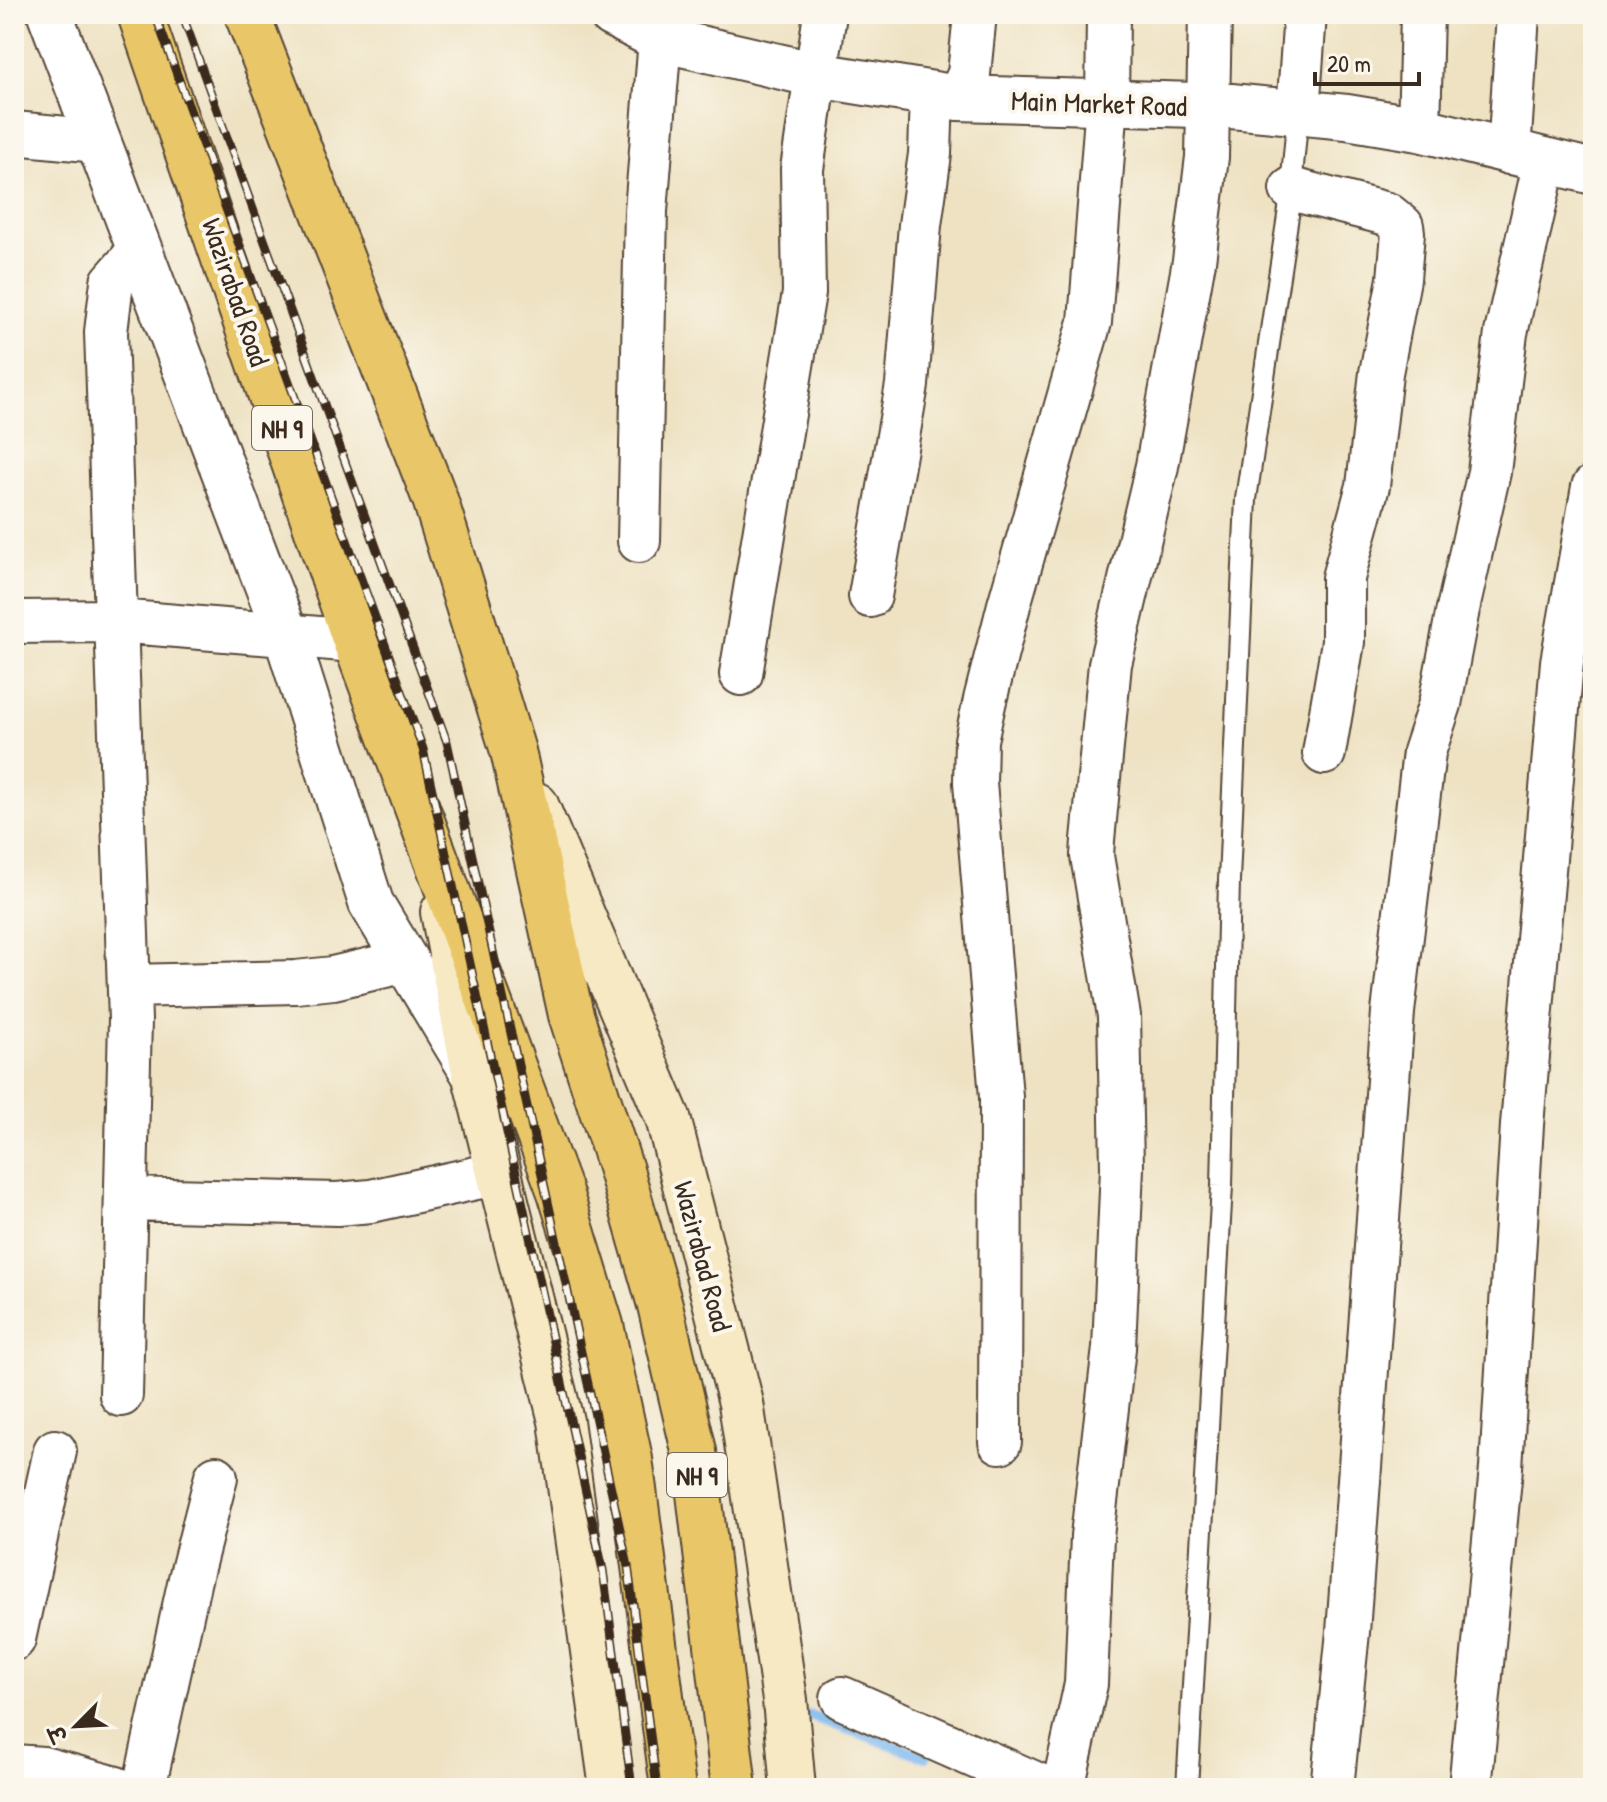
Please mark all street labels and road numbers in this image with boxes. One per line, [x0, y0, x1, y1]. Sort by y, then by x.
street label: Main Market Road [1010, 81, 1188, 125]
street label: Wazirabad Road [193, 213, 279, 371]
road number: NH 9 [252, 406, 312, 450]
street label: Wazirabad Road [665, 1177, 741, 1335]
road number: NH 9 [667, 1453, 727, 1497]

